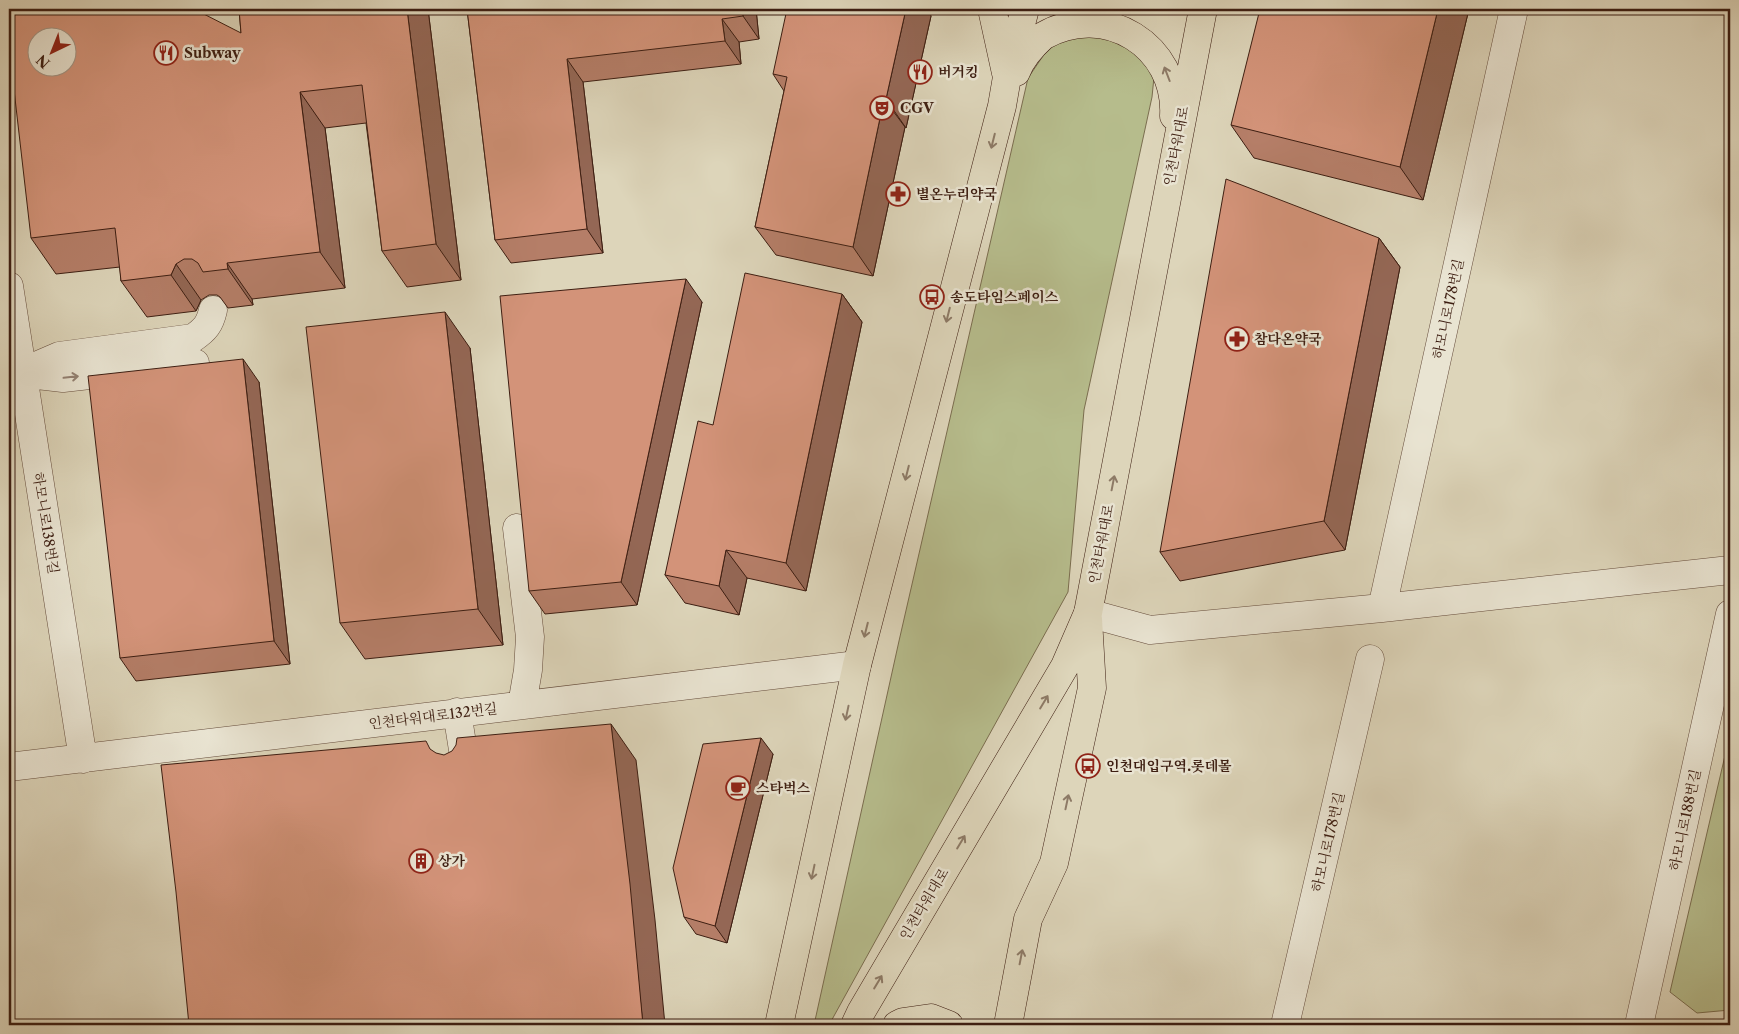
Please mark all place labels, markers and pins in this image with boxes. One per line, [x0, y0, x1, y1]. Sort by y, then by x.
restaurant icon: Subway [153, 40, 179, 66]
place label: Subway [184, 44, 241, 62]
restaurant icon: 버거킹 [907, 59, 933, 85]
place label: 버거킹 [938, 63, 979, 81]
theatre icon: CGV [869, 95, 895, 121]
place label: CGV [900, 99, 935, 117]
pharmacy icon: 별온누리약국 [885, 181, 911, 207]
place label: 별온누리약국 [916, 185, 998, 203]
bus stop icon: 송도타임스페이스 [919, 284, 945, 310]
place label: 송도타임스페이스 [950, 288, 1059, 306]
pharmacy icon: 참다온약국 [1224, 326, 1250, 352]
place label: 참다온약국 [1254, 330, 1322, 348]
bus stop icon: 인천대입구역.롯데몰 [1075, 753, 1101, 779]
place label: 인천대입구역.롯데몰 [1106, 757, 1232, 775]
cafe icon: 스타벅스 [725, 775, 751, 801]
place label: 스타벅스 [756, 779, 811, 797]
building icon: 상가 [408, 848, 434, 874]
place label: 상가 [438, 852, 466, 870]

